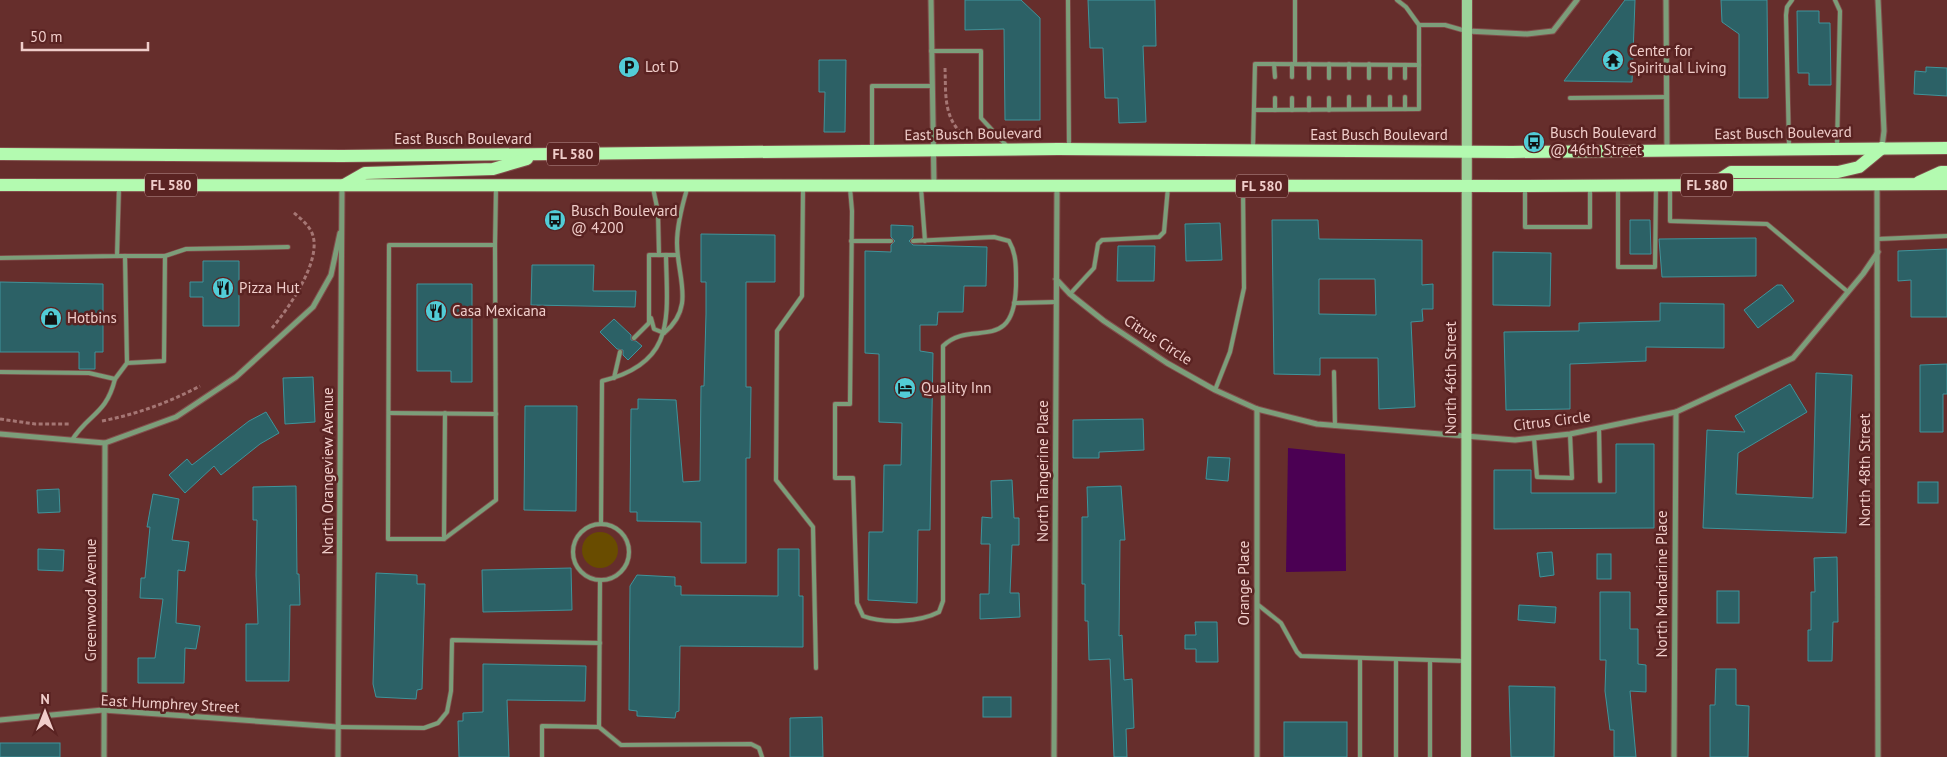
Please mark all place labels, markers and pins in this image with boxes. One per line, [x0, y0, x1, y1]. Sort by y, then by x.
place label: Center for Spiritual Living [1629, 41, 1727, 77]
temple icon: Center for Spiritual Living [1601, 48, 1625, 72]
parking icon: Lot D [617, 55, 641, 79]
place label: Lot D [645, 57, 679, 76]
place label: Busch Boulevard @ 46th Street [1550, 123, 1657, 159]
bus stop icon: Busch Boulevard @ 46th Street [1522, 130, 1546, 154]
place label: Busch Boulevard @ 4200 [571, 201, 678, 237]
bus stop icon: Busch Boulevard @ 4200 [543, 208, 567, 232]
restaurant icon: Pizza Hut [211, 276, 235, 300]
place label: Pizza Hut [239, 278, 300, 297]
restaurant icon: Casa Mexicana [424, 299, 448, 323]
place label: Casa Mexicana [452, 301, 546, 320]
shop icon: Hotbins [39, 306, 63, 330]
place label: Hotbins [67, 308, 117, 327]
hotel icon: Quality Inn [893, 376, 917, 400]
place label: Quality Inn [921, 378, 992, 397]

